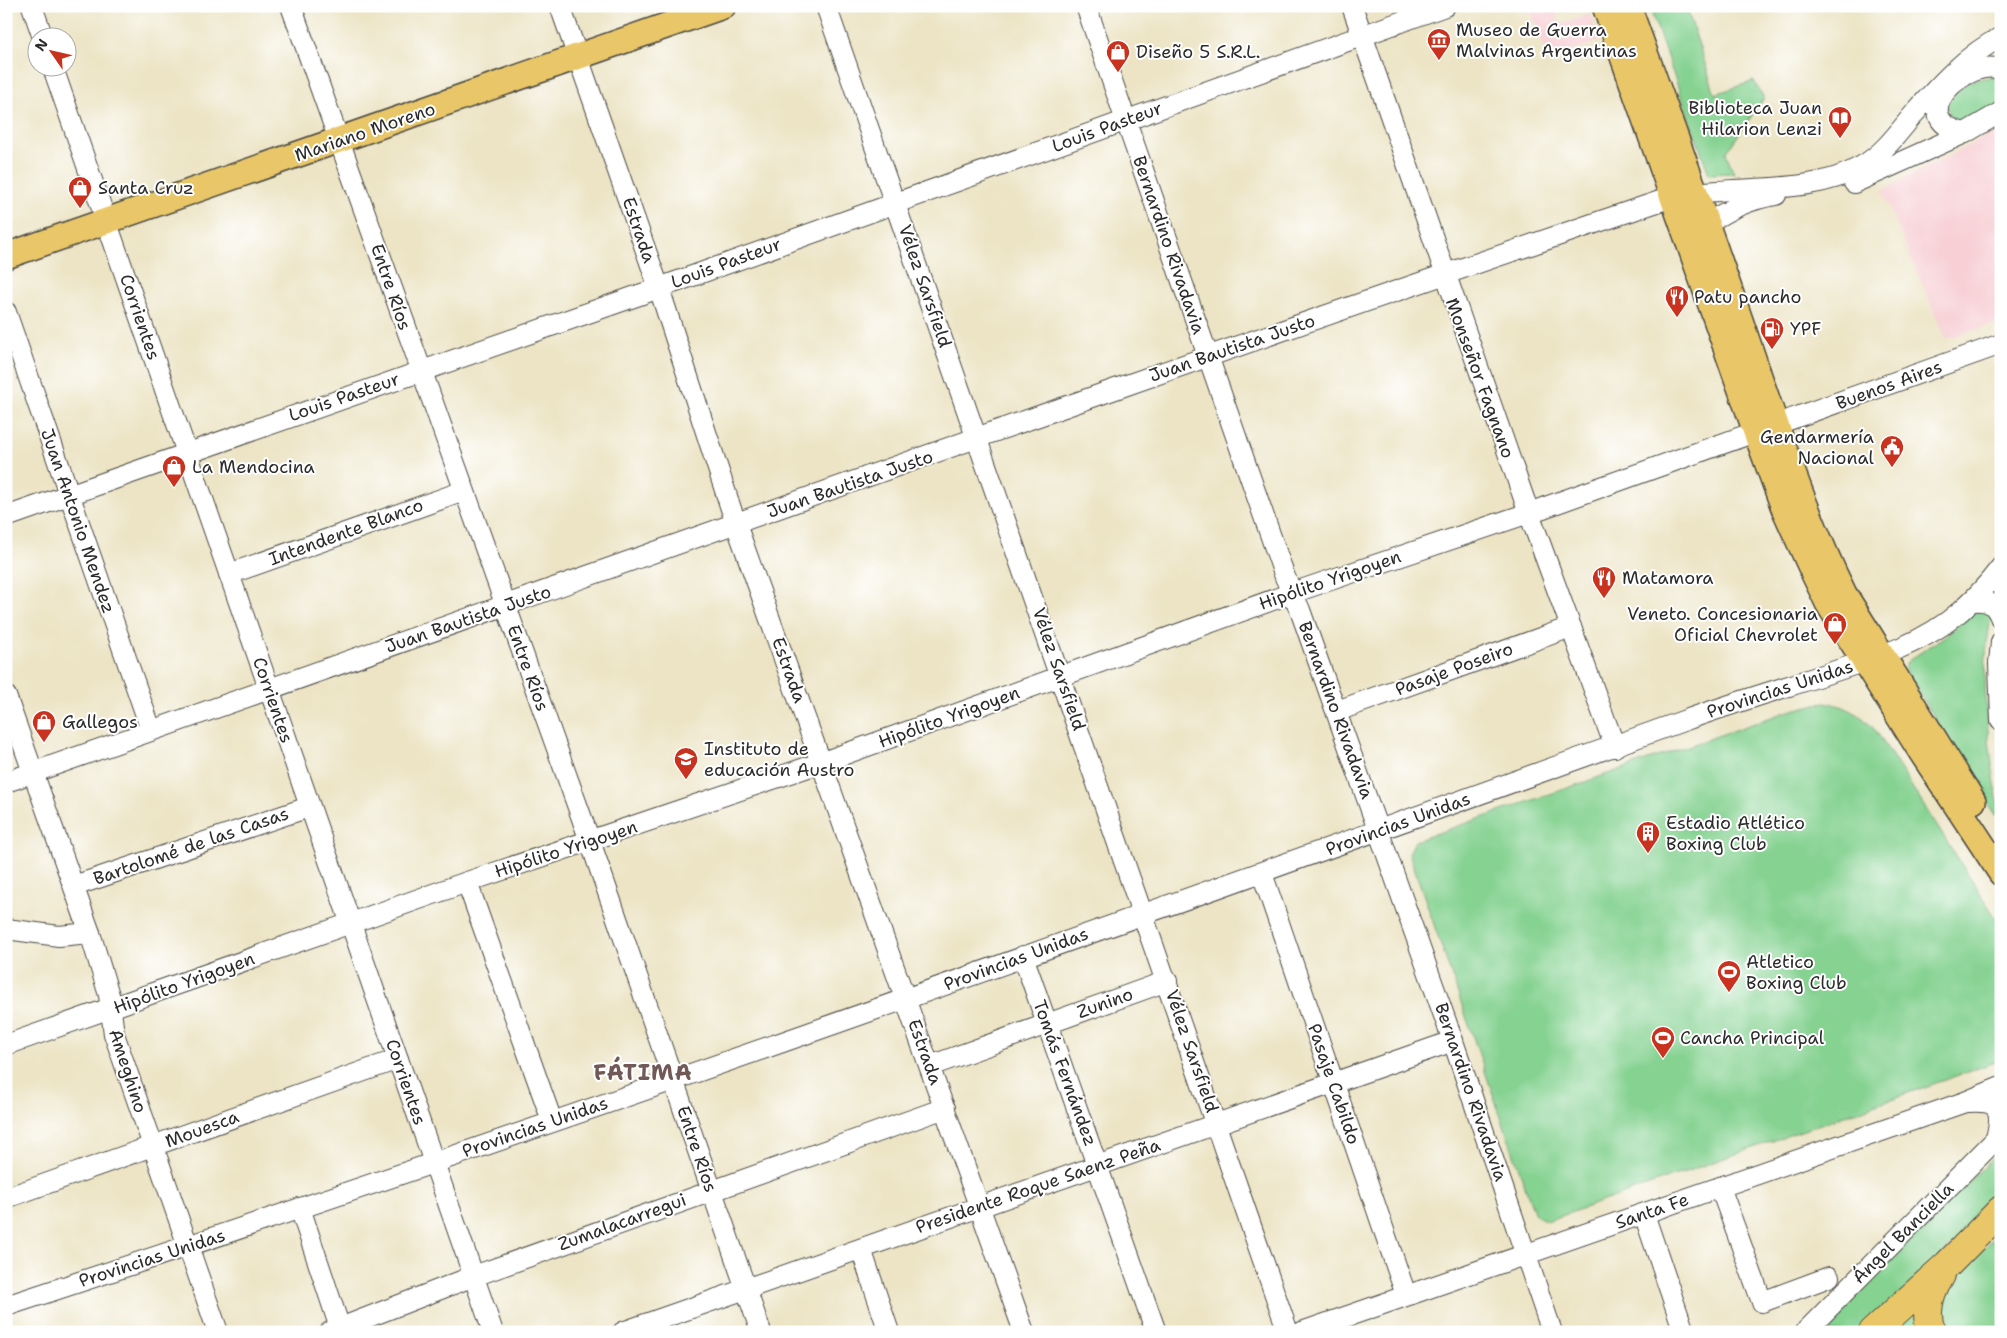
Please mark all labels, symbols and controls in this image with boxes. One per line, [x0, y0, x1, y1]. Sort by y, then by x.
place label: Museo de Guerra Malvinas Argentinas [1456, 18, 1637, 63]
museum icon: Museo de Guerra Malvinas Argentinas [1426, 27, 1452, 61]
north arrow [28, 28, 78, 78]
text: N [31, 35, 52, 54]
shop icon: Diseño 5 S.R.L. [1105, 39, 1131, 73]
place label: Diseño 5 S.R.L. [1136, 40, 1260, 64]
street label: Louis Pasteur [1048, 96, 1166, 158]
place label: Biblioteca Juan Hilarion Lenzi [1688, 96, 1822, 141]
street label: Mariano Moreno [291, 97, 439, 167]
library icon: Biblioteca Juan Hilarion Lenzi [1827, 105, 1853, 139]
street label: Bernardino Rivadavia [1127, 153, 1211, 337]
shop icon: Santa Cruz [67, 175, 93, 209]
place label: Santa Cruz [98, 176, 194, 200]
street label: Estrada [617, 194, 661, 266]
street label: Vélez Sarsfield [893, 221, 957, 351]
street label: Louis Pasteur [667, 232, 785, 294]
street label: Entre Ríos [365, 241, 417, 333]
street label: Corrientes [114, 271, 166, 363]
restaurant icon: Patu pancho [1664, 284, 1690, 318]
place label: Patu pancho [1694, 285, 1801, 309]
street label: Monseñor Fagnano [1440, 294, 1520, 462]
street label: Juan Bautista Justo [1146, 308, 1318, 388]
fuel station icon: YPF [1759, 316, 1785, 350]
place label: YPF [1790, 317, 1821, 341]
street label: Buenos Aires [1832, 355, 1946, 415]
street label: Louis Pasteur [285, 367, 403, 427]
street label: Juan Antonio Mendez [35, 425, 121, 617]
place label: Gendarmería Nacional [1760, 425, 1875, 470]
public building icon: Gendarmería Nacional [1879, 434, 1905, 468]
street label: Juan Bautista Justo [764, 444, 936, 524]
shop icon: La Mendocina [161, 454, 187, 488]
place label: La Mendocina [192, 455, 315, 479]
street label: Intendente Blanco [266, 493, 426, 571]
street label: Hipólito Yrigoyen [1256, 544, 1404, 616]
restaurant icon: Matamora [1591, 565, 1617, 599]
place label: Matamora [1622, 566, 1713, 590]
street label: Juan Bautista Justo [382, 579, 554, 659]
place label: Veneto. Concesionaria Oficial Chevrolet [1627, 602, 1818, 647]
street label: Vélez Sarsfield [1027, 604, 1091, 734]
shop icon: Veneto. Concesionaria Oficial Chevrolet [1822, 611, 1848, 645]
street label: Bernardino Rivadavia [1293, 618, 1379, 802]
street label: Entre Ríos [501, 622, 555, 714]
street label: Estrada [766, 634, 812, 706]
street label: Pasaje Poseiro [1392, 637, 1516, 701]
street label: Corrientes [247, 654, 299, 746]
street label: Provincias Unidas [1704, 654, 1856, 724]
street label: Hipólito Yrigoyen [875, 680, 1023, 754]
shop icon: Gallegos [31, 709, 57, 743]
place label: Gallegos [62, 710, 138, 734]
place label: Instituto de educación Austro [704, 737, 854, 782]
school or university icon: Instituto de educación Austro [673, 746, 699, 780]
street label: Provincias Unidas [1322, 787, 1474, 861]
street label: Bartolomé de las Casas [90, 801, 292, 891]
place label: Estadio Atlético Boxing Club [1666, 811, 1805, 856]
street label: Hipólito Yrigoyen [492, 815, 640, 883]
building icon: Estadio Atlético Boxing Club [1635, 820, 1661, 854]
street label: Provincias Unidas [940, 922, 1092, 996]
street label: Hipólito Yrigoyen [110, 946, 258, 1020]
place label: Atletico Boxing Club [1746, 950, 1847, 995]
sports icon: Atletico Boxing Club [1716, 959, 1742, 993]
street label: Zunino [1074, 982, 1136, 1024]
street label: Vélez Sarsfield [1160, 986, 1224, 1116]
street label: Tomás Fernández [1027, 997, 1103, 1149]
street label: Bernardino Rivadavia [1429, 1000, 1513, 1184]
street label: Estrada [902, 1016, 948, 1088]
street label: Pasaje Cabildo [1302, 1021, 1366, 1147]
sports icon: Cancha Principal [1650, 1025, 1676, 1059]
street label: Ameghino [103, 1026, 153, 1116]
place label: Cancha Principal [1680, 1026, 1825, 1050]
street label: Corrientes [380, 1036, 432, 1128]
district label: FÁTIMA [593, 1056, 693, 1087]
street label: Provincias Unidas [459, 1091, 611, 1163]
street label: Entre Ríos [671, 1103, 723, 1195]
street label: Mouesca [162, 1105, 242, 1153]
street label: Presidente Roque Saenz Peña [912, 1133, 1164, 1239]
street label: Ángel Banciella [1847, 1177, 1959, 1289]
street label: Santa Fe [1612, 1187, 1692, 1235]
street label: Zumalacarregui [555, 1188, 689, 1256]
street label: Provincias Unidas [76, 1223, 228, 1293]

